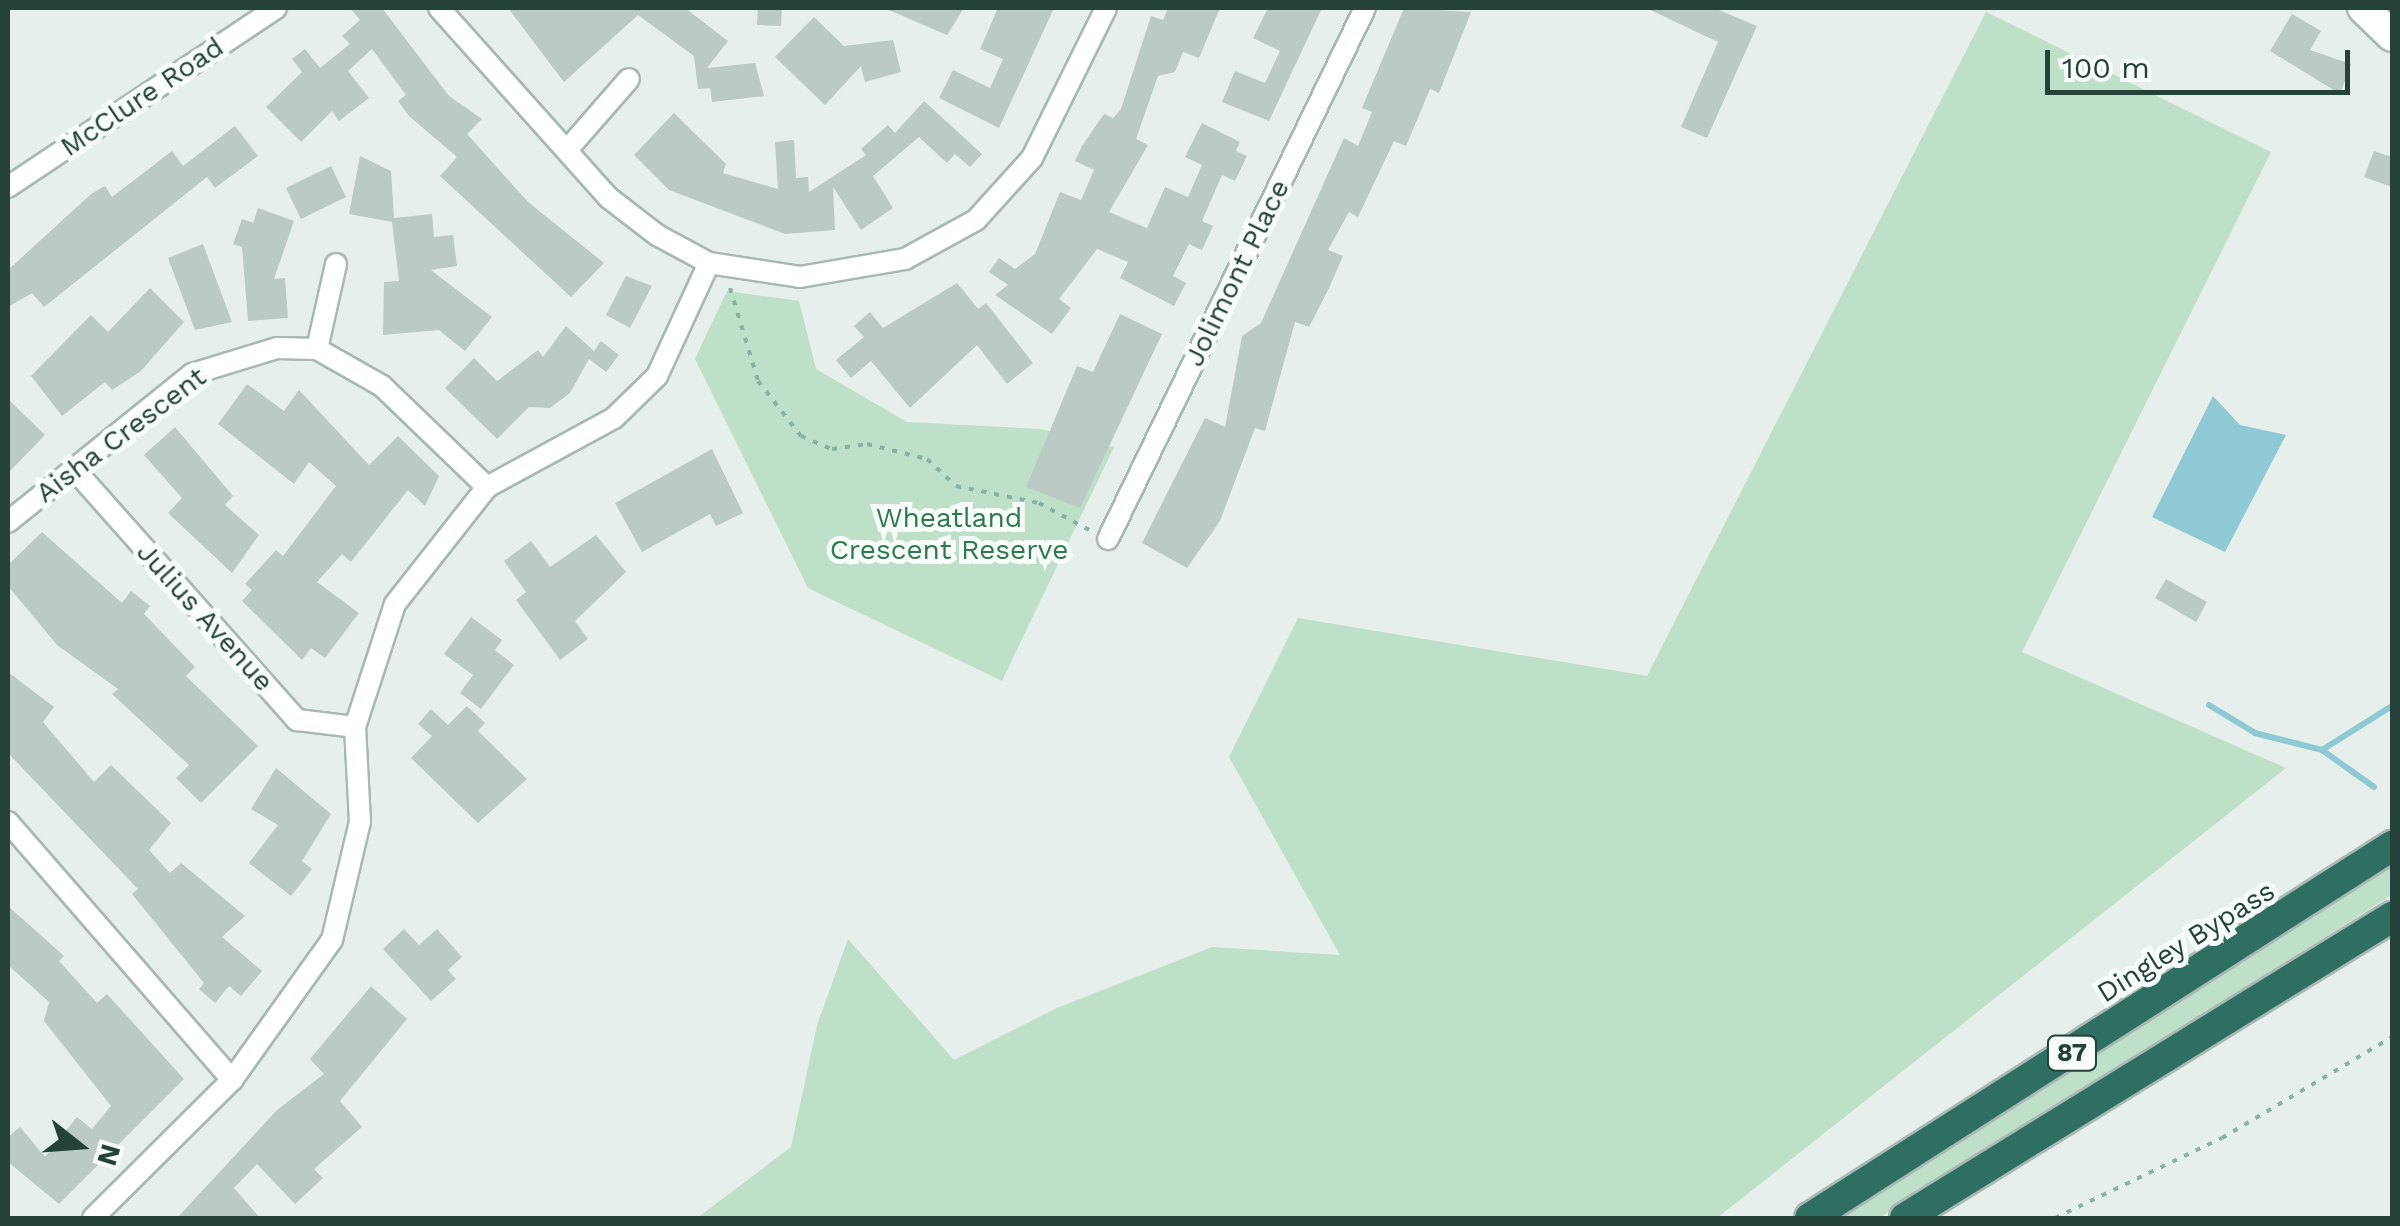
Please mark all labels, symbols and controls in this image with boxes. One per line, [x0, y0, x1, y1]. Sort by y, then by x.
street label: McClure Road [54, 30, 230, 164]
scale bar [2050, 30, 2355, 92]
text: 100 m [2062, 50, 2150, 85]
street label: Jolimont Place [1177, 174, 1297, 372]
street label: Aisha Crescent [29, 360, 213, 510]
park label: Wheatland Crescent Reserve [830, 501, 1068, 567]
street label: Julius Avenue [129, 535, 281, 699]
street label: Dingley Bypass [2091, 874, 2281, 1010]
road number: 87 [2044, 1033, 2100, 1073]
north arrow [30, 1096, 130, 1196]
text: N [90, 1140, 128, 1170]

